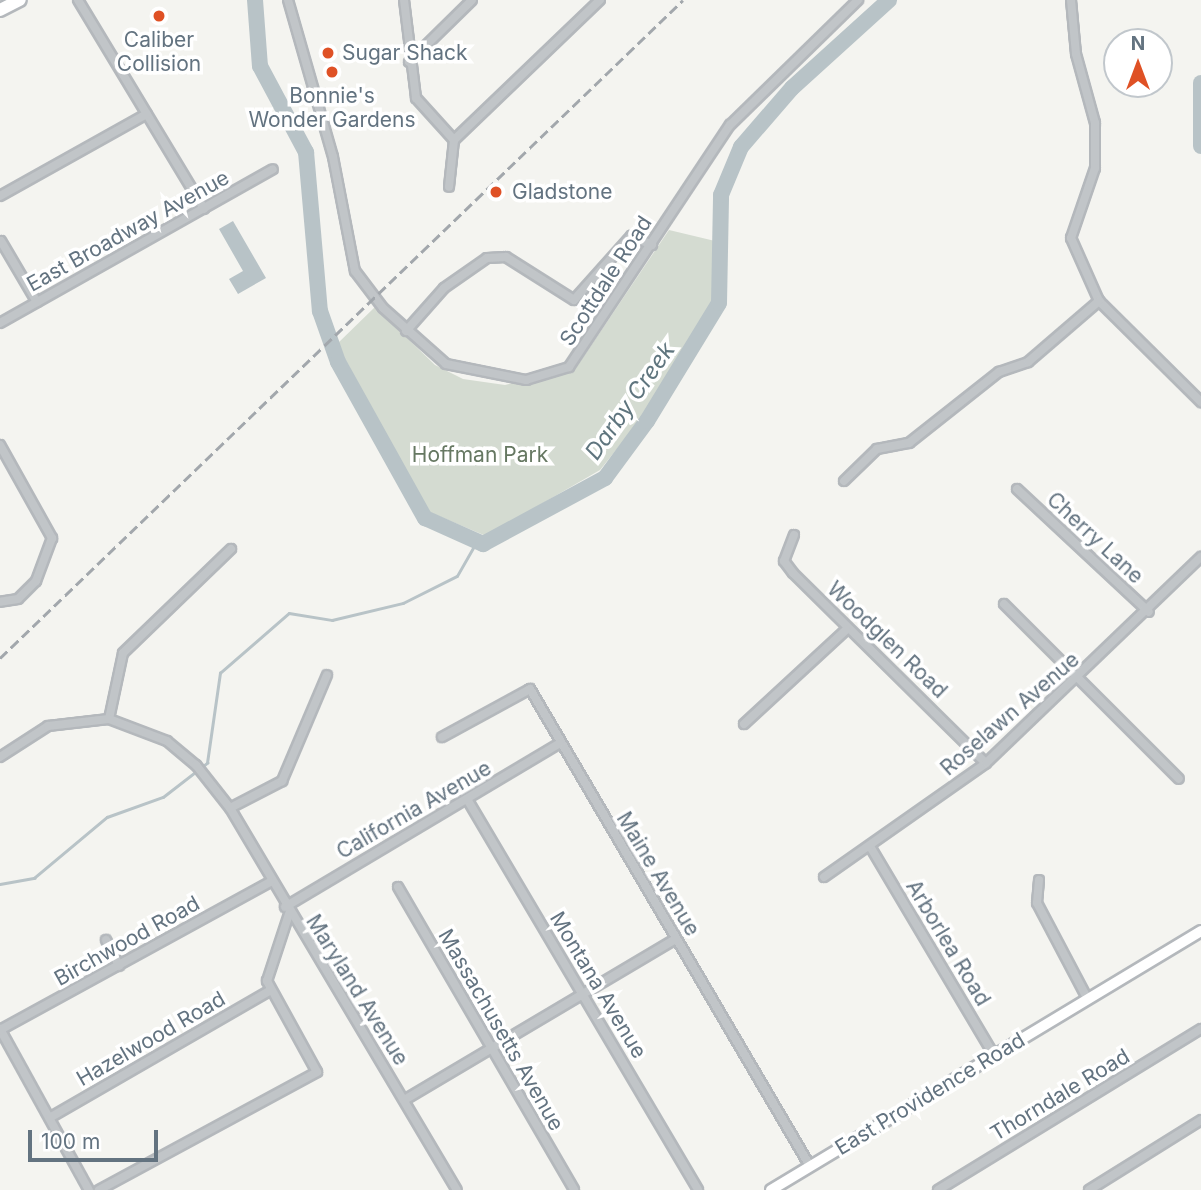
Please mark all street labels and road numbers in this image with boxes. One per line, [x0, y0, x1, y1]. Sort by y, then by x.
street label: East Broadway Avenue [23, 165, 233, 297]
street label: Scottdale Road [555, 211, 657, 351]
street label: Cherry Lane [1042, 487, 1148, 589]
street label: Woodglen Road [822, 576, 952, 704]
street label: Roselawn Avenue [936, 647, 1084, 781]
street label: California Avenue [332, 756, 496, 864]
street label: Maine Avenue [611, 807, 705, 941]
street label: Arborlea Road [901, 876, 995, 1010]
street label: Birchwood Road [50, 891, 204, 991]
street label: Montana Avenue [544, 907, 652, 1063]
street label: Maryland Avenue [301, 910, 413, 1070]
street label: Massachusetts Avenue [433, 925, 569, 1135]
street label: Hazelwood Road [72, 986, 230, 1092]
street label: East Providence Road [831, 1027, 1029, 1161]
street label: Thorndale Road [986, 1044, 1134, 1146]

